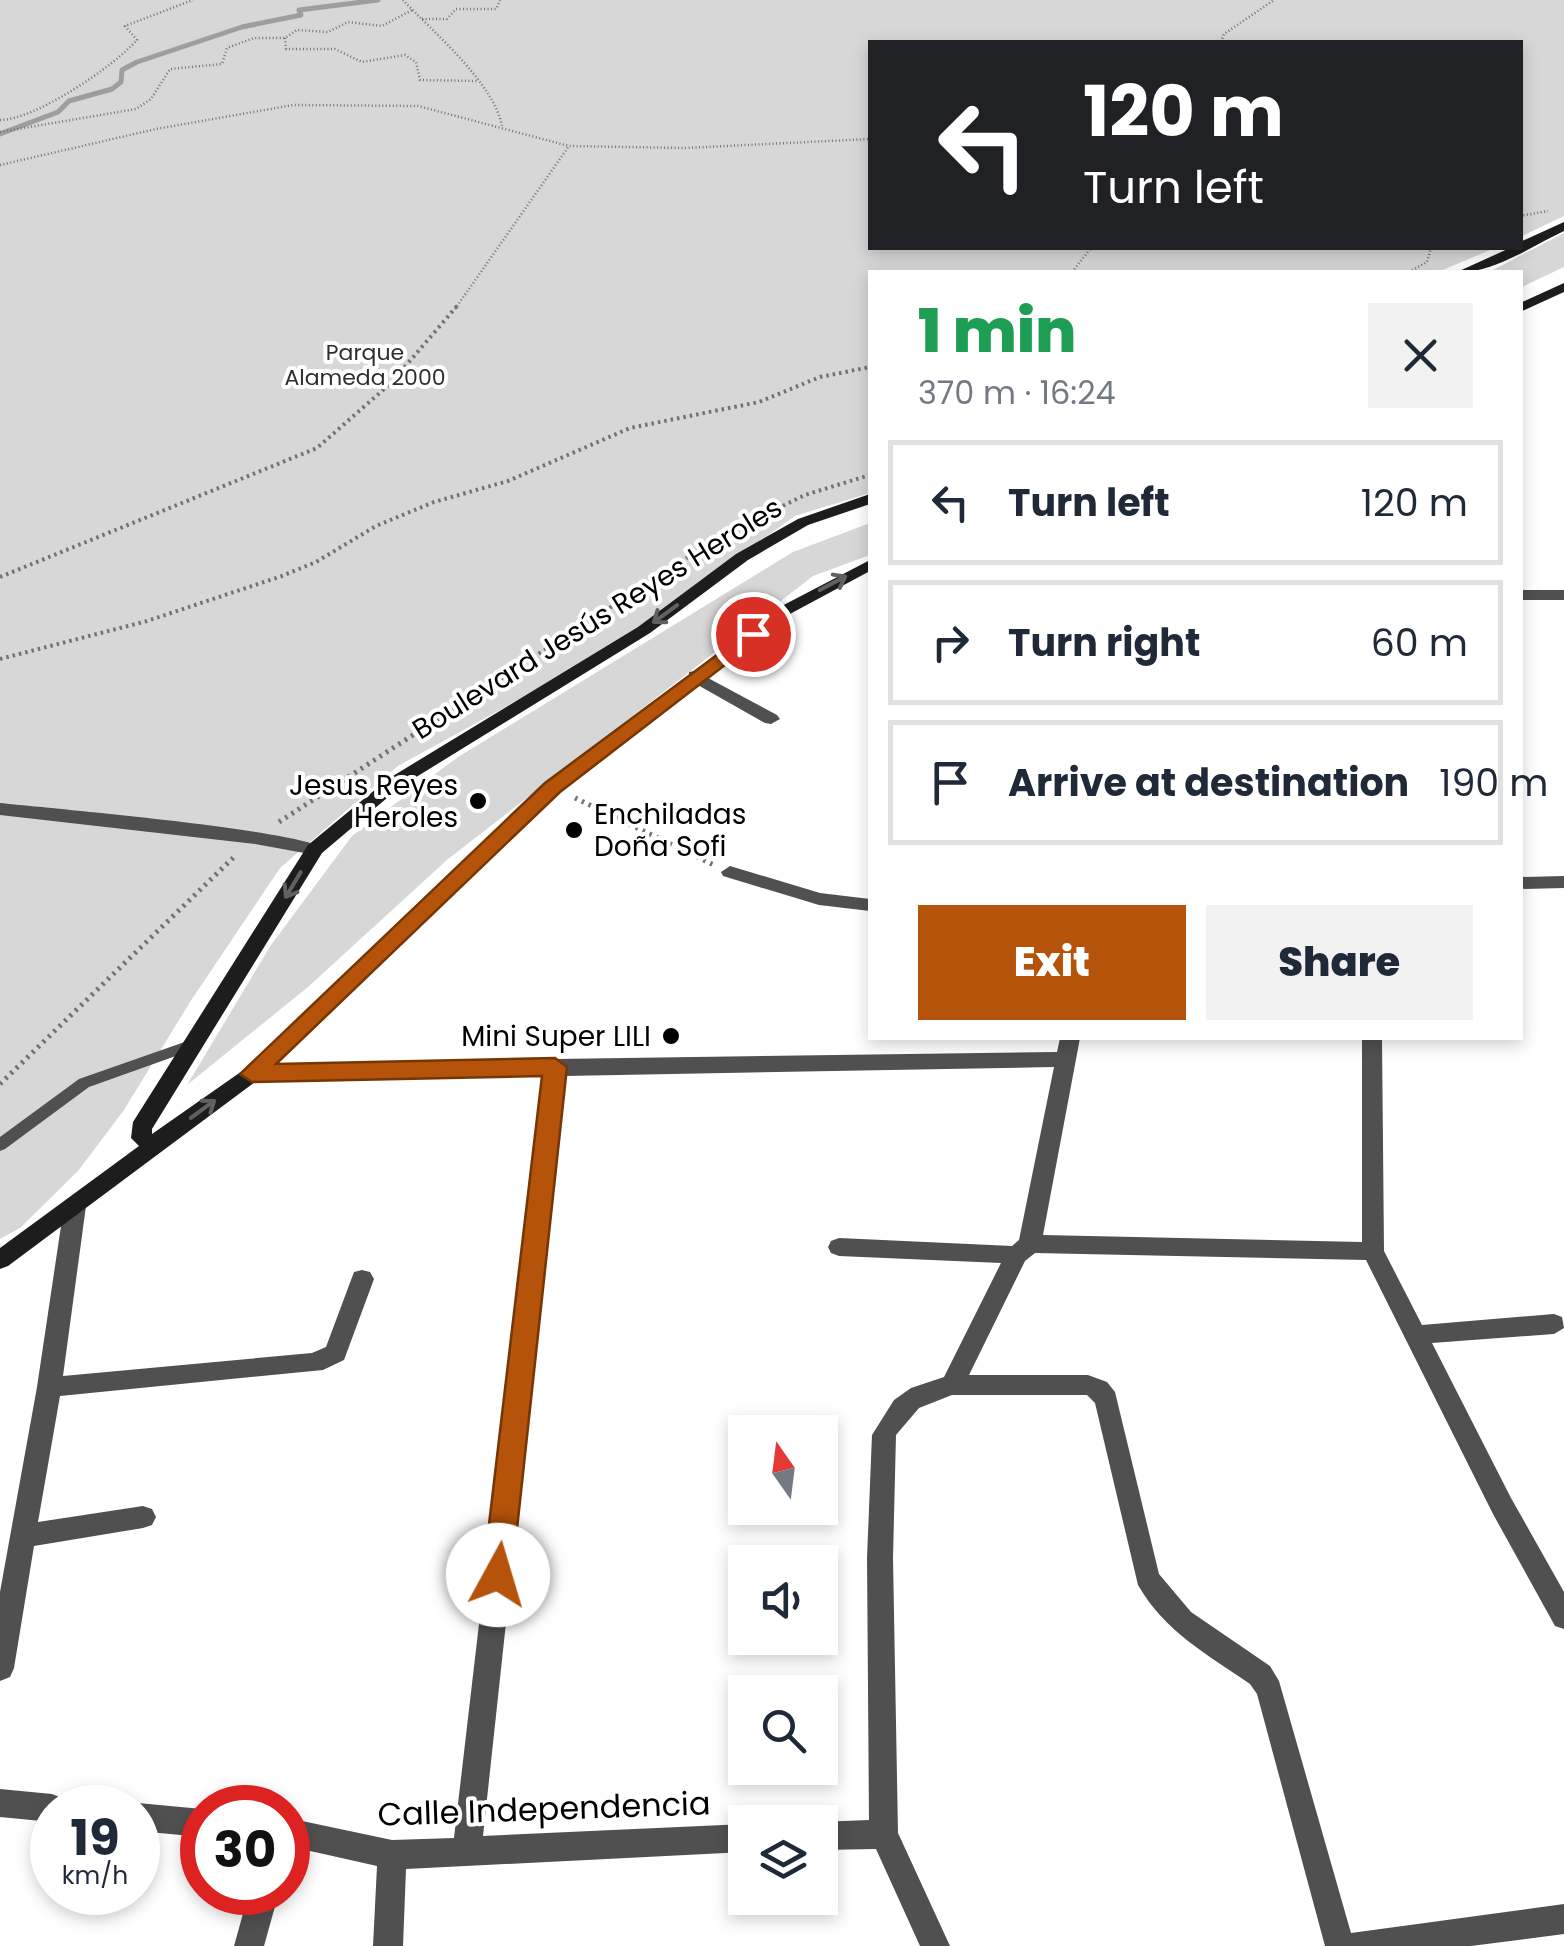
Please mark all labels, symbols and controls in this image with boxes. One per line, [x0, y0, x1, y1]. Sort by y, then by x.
text: 120 m [1083, 62, 1284, 161]
icon: left [918, 80, 1048, 210]
text: Turn left [1083, 156, 1264, 219]
text: 1 min [918, 289, 1076, 373]
button: close [1368, 303, 1473, 408]
park label: Parque Alameda 2000 [284, 337, 446, 393]
text: 370 m · 16:24 [918, 370, 1116, 415]
icon: left [923, 475, 978, 530]
text: Turn left [1008, 476, 1170, 529]
text: 120 m [1361, 476, 1468, 529]
street label: Boulevard Jesús Reyes Heroles [405, 488, 790, 749]
one-way arrow [818, 573, 847, 592]
pin [711, 592, 796, 677]
one-way arrow [652, 604, 679, 625]
icon: arrive [726, 607, 781, 662]
icon: right [923, 615, 978, 670]
text: Turn right [1008, 616, 1200, 669]
text: 60 m [1371, 616, 1468, 669]
icon: arrive [923, 755, 978, 810]
text: Arrive at destination [1008, 756, 1409, 809]
text: 190 m [1439, 756, 1548, 809]
place label: Jesus Reyes Heroles [289, 766, 458, 837]
marker: Jesus Reyes Heroles [467, 790, 489, 812]
place label: Enchiladas Doña Sofi [594, 795, 746, 866]
marker: Enchiladas Doña Sofi [563, 819, 585, 841]
one-way arrow [282, 871, 303, 899]
button: Exit [918, 905, 1186, 1020]
button: Share [1206, 905, 1473, 1020]
place label: Mini Super LILI [461, 1017, 651, 1056]
marker: Mini Super LILI [660, 1025, 682, 1047]
one-way arrow [188, 1099, 216, 1120]
north arrow [728, 1415, 838, 1525]
map controls [728, 1415, 838, 1915]
position arrow [446, 1523, 550, 1627]
button: sound [728, 1545, 838, 1655]
button: search [728, 1675, 838, 1785]
street label: Calle Independencia [377, 1780, 711, 1837]
speed limit sign: 30 [180, 1785, 310, 1915]
text: 19 [70, 1802, 120, 1873]
button: layers [728, 1805, 838, 1915]
text: km/h [62, 1858, 128, 1893]

